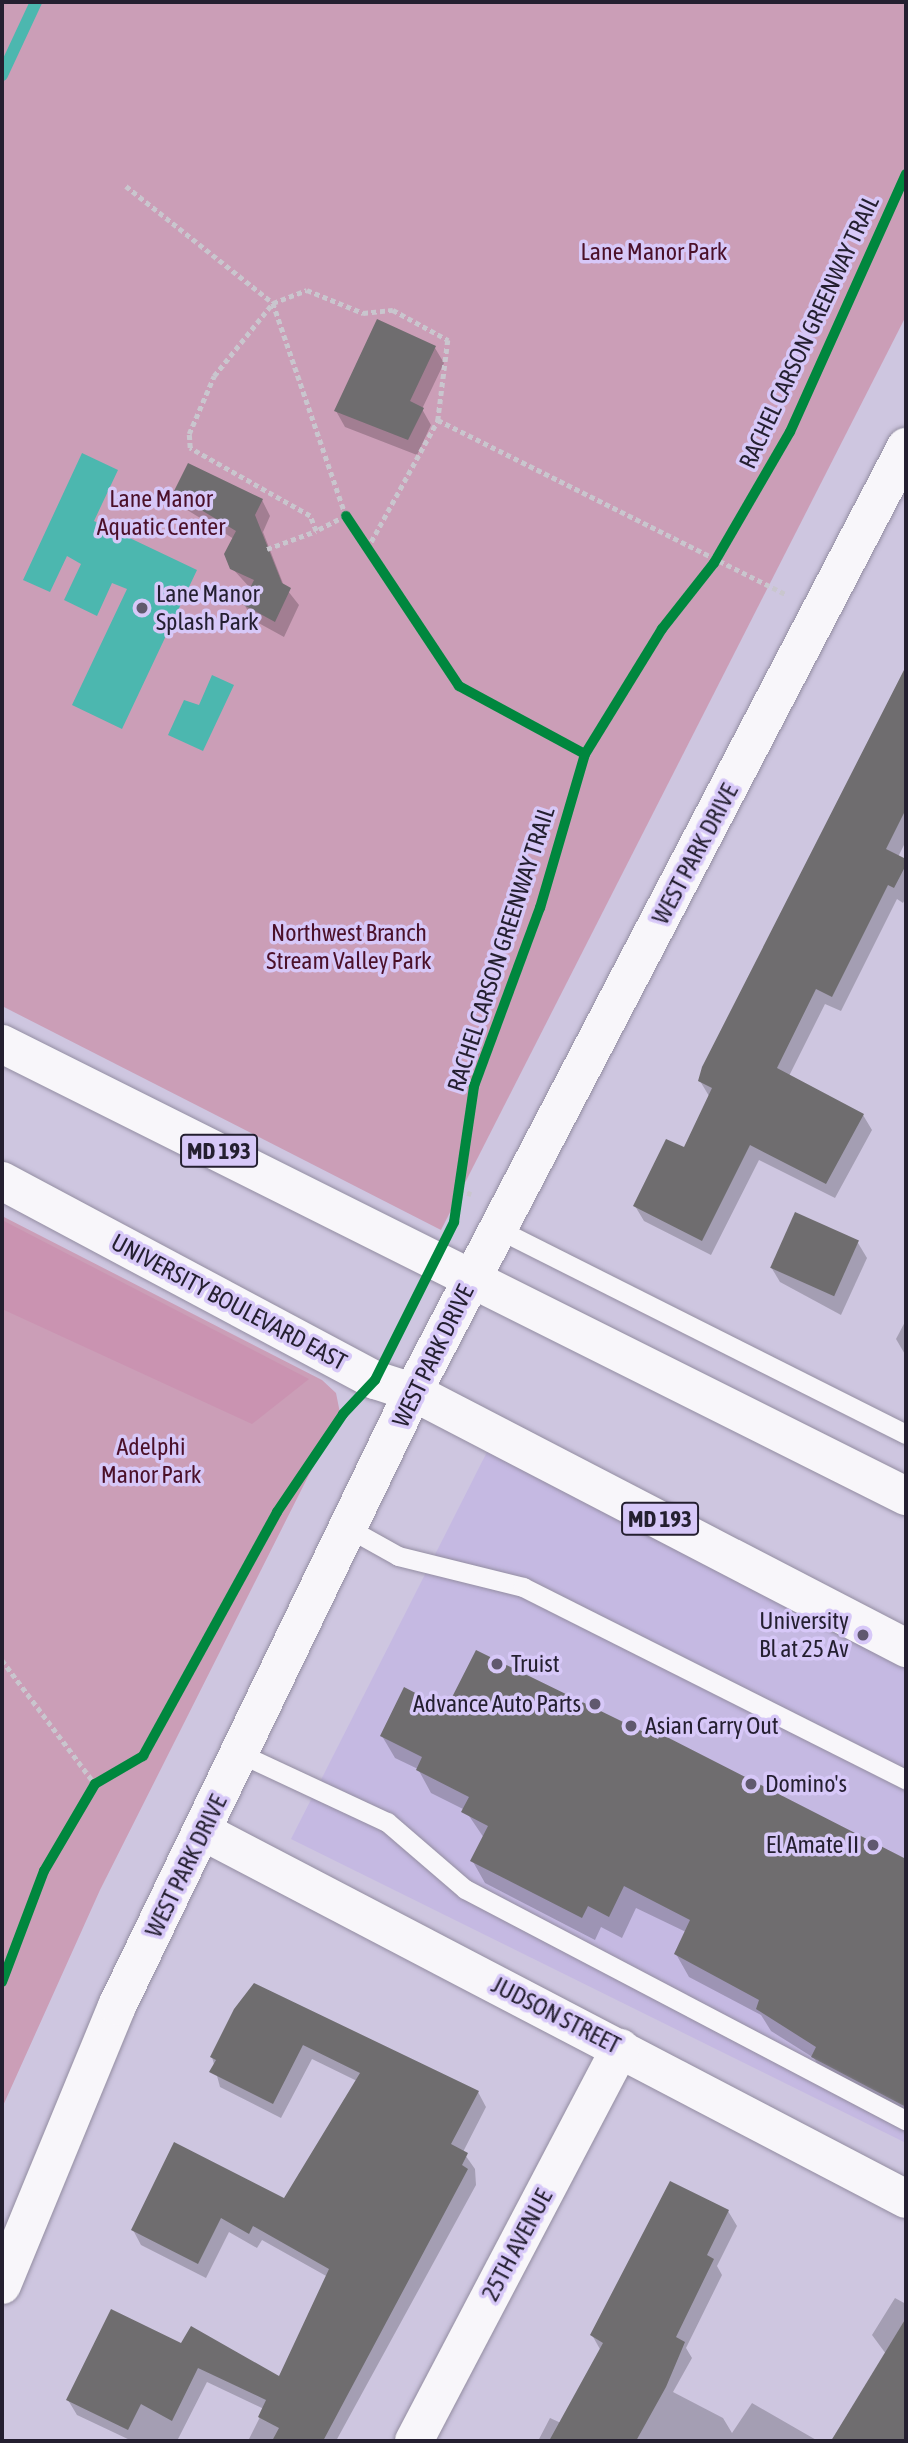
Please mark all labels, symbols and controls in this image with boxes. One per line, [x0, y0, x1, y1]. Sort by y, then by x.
street label: RACHEL CARSON GREENWAY TRAIL [733, 191, 885, 473]
park label: Lane Manor Park [581, 238, 727, 266]
park label: Lane Manor Aquatic Center [97, 485, 225, 541]
place label: Lane Manor Splash Park [156, 580, 260, 636]
marker: Lane Manor Splash Park [134, 600, 150, 616]
street label: WEST PARK DRIVE [646, 779, 744, 929]
street label: RACHEL CARSON GREENWAY TRAIL [441, 803, 561, 1095]
park label: Northwest Branch Stream Valley Park [266, 919, 432, 975]
road number: MD 193 [179, 1132, 259, 1170]
street label: UNIVERSITY BOULEVARD EAST [106, 1228, 352, 1376]
street label: WEST PARK DRIVE [386, 1280, 480, 1432]
park label: Adelphi Manor Park [101, 1433, 201, 1489]
road number: MD 193 [620, 1500, 700, 1538]
place label: University Bl at 25 Av [759, 1607, 849, 1663]
marker: University Bl at 25 Av [855, 1627, 871, 1643]
place label: Truist [511, 1650, 560, 1678]
marker: Truist [489, 1656, 505, 1672]
place label: Advance Auto Parts [413, 1690, 581, 1718]
marker: Advance Auto Parts [587, 1696, 603, 1712]
place label: Asian Carry Out [645, 1712, 779, 1740]
marker: Asian Carry Out [623, 1718, 639, 1734]
place label: Domino's [765, 1770, 847, 1798]
marker: Domino's [743, 1776, 759, 1792]
street label: WEST PARK DRIVE [139, 1790, 233, 1942]
place label: El Amate II [766, 1831, 859, 1859]
marker: El Amate II [865, 1837, 881, 1853]
street label: JUDSON STREET [487, 1970, 625, 2060]
street label: 25TH AVENUE [476, 2184, 558, 2306]

